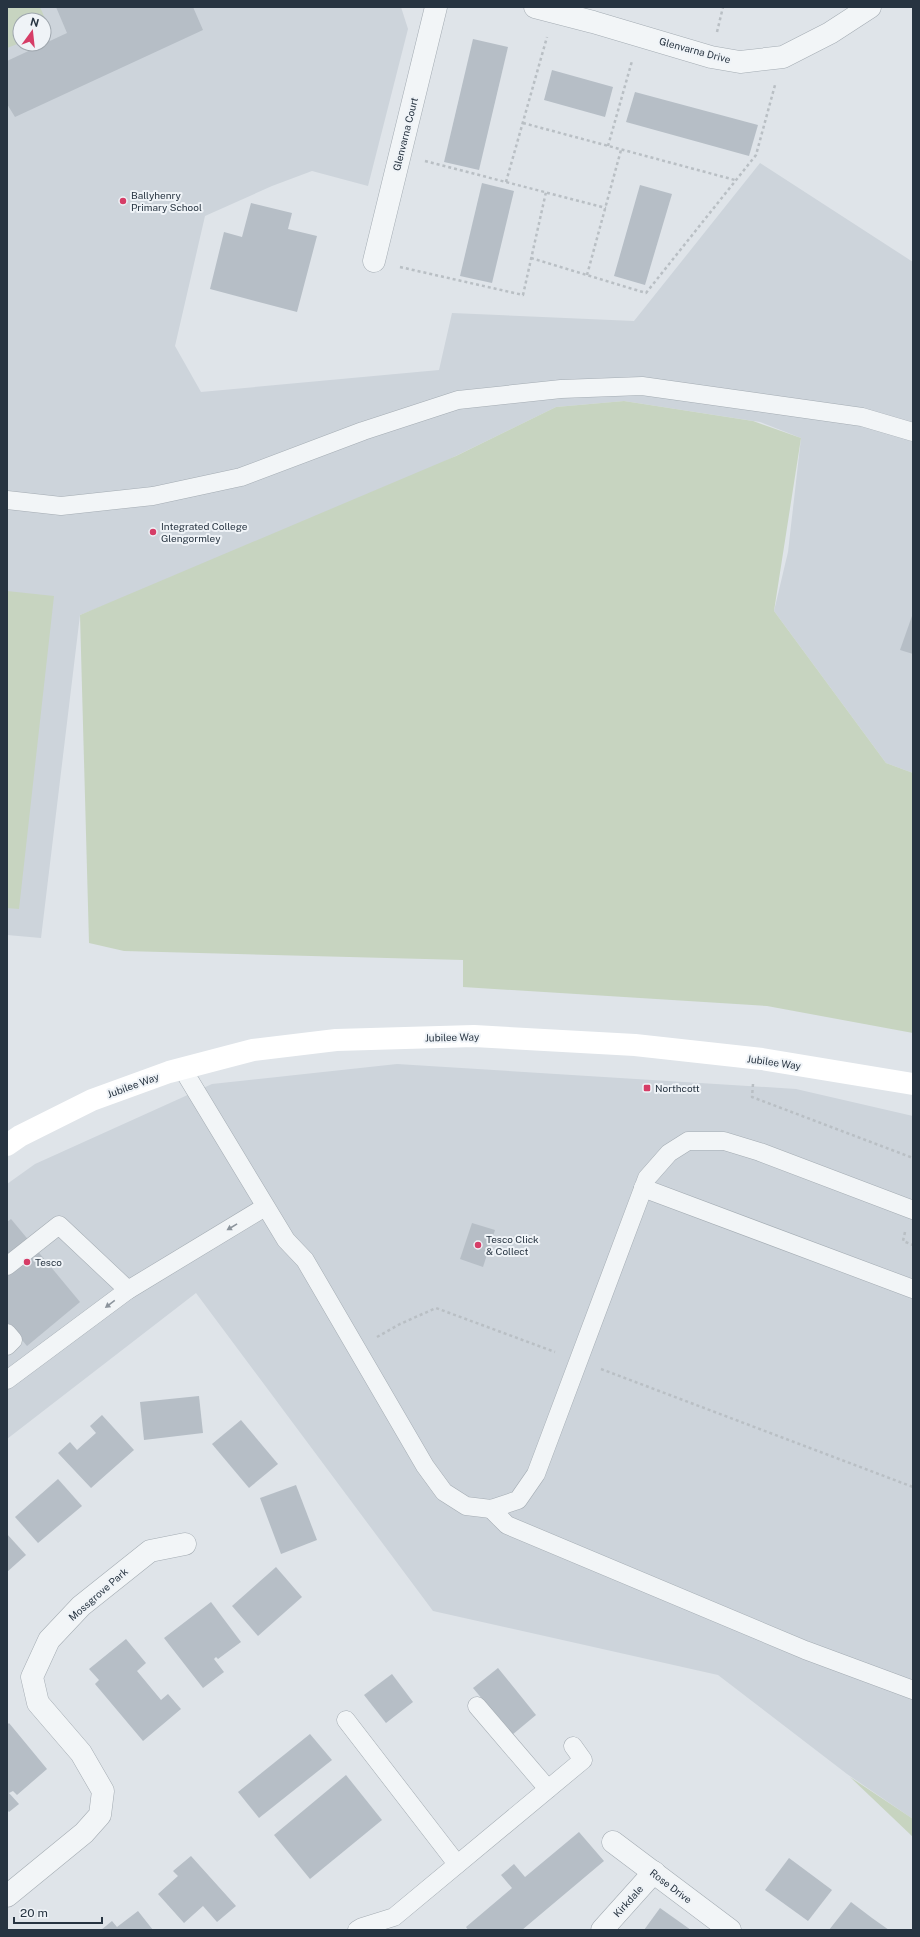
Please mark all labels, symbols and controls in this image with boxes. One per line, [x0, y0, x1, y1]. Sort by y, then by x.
north arrow [12, 12, 52, 52]
text: N [29, 15, 40, 29]
street label: Glenvarna Drive [658, 35, 732, 65]
street label: Glenvarna Court [390, 96, 420, 172]
place label: Ballyhenry Primary School [131, 189, 202, 213]
marker: Ballyhenry Primary School [118, 196, 128, 206]
place label: Integrated College Glengormley [161, 520, 248, 544]
marker: Integrated College Glengormley [148, 527, 158, 537]
street label: Jubilee Way [425, 1031, 480, 1043]
street label: Jubilee Way [746, 1052, 802, 1072]
street label: Jubilee Way [105, 1070, 161, 1100]
place label: Northcott [655, 1082, 700, 1094]
marker: Northcott [642, 1083, 652, 1093]
one-way arrow [226, 1224, 238, 1231]
place label: Tesco Click & Collect [486, 1233, 539, 1257]
marker: Tesco Click & Collect [473, 1240, 483, 1250]
place label: Tesco [35, 1256, 62, 1268]
marker: Tesco [22, 1257, 32, 1267]
one-way arrow [105, 1300, 115, 1308]
street label: Mossgrove Park [66, 1565, 130, 1623]
street label: Rose Drive [648, 1866, 695, 1906]
street label: Kirkdale [611, 1882, 646, 1919]
scale bar [14, 1899, 102, 1925]
text: 20 m [20, 1906, 48, 1920]

